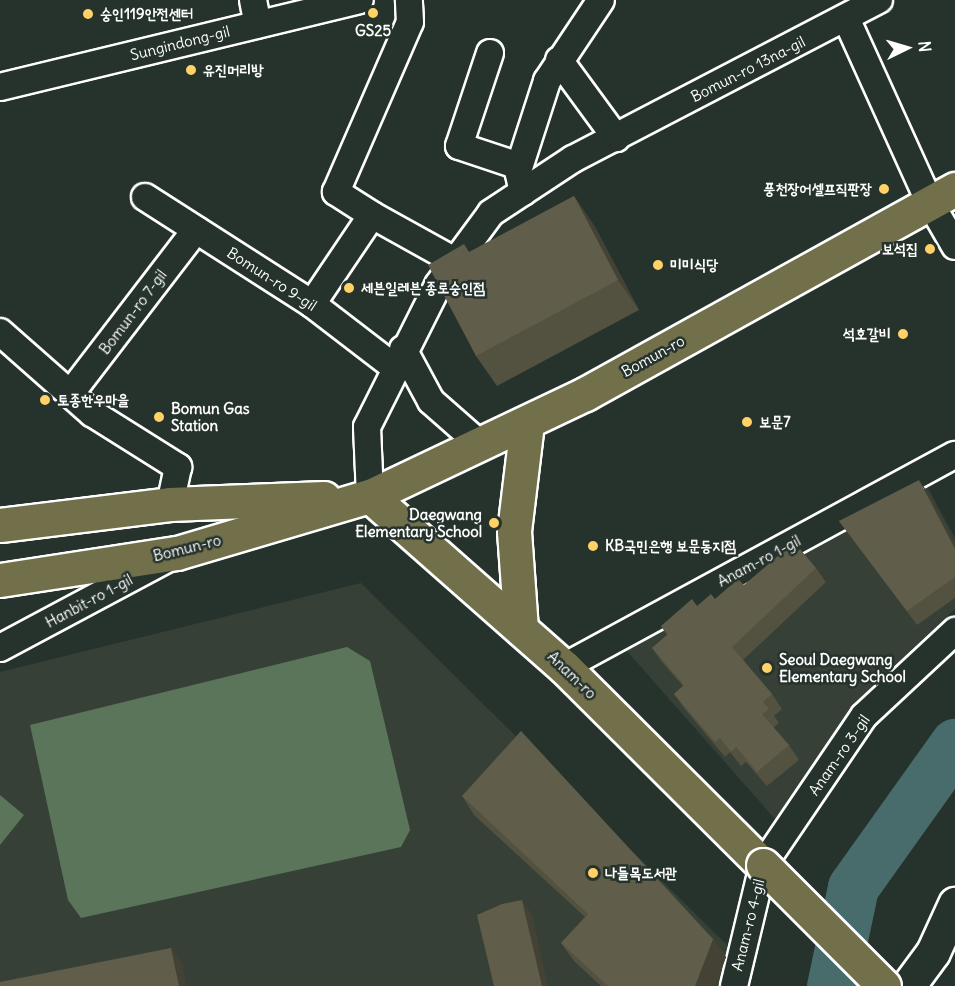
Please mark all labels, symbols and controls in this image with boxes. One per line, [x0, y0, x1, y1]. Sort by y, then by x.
place label: 숭인119안전센터 [100, 5, 193, 23]
marker: GS25 [366, 6, 380, 20]
marker: 숭인119안전센터 [81, 7, 95, 21]
north arrow [877, 18, 937, 78]
street label: Sungindong-gil [128, 22, 232, 64]
place label: GS25 [355, 22, 391, 40]
street label: Bomun-ro 13na-gil [688, 32, 808, 106]
text: N [914, 40, 935, 53]
place label: 유진머리방 [203, 61, 263, 79]
marker: 유진머리방 [184, 63, 198, 77]
place label: 풍천장어셀프직판장 [763, 180, 872, 198]
marker: 풍천장어셀프직판장 [877, 182, 891, 196]
place label: 보석집 [882, 240, 918, 258]
marker: 보석집 [923, 242, 937, 256]
street label: Bomun-ro 9-gil [224, 243, 320, 315]
place label: 미미식당 [670, 256, 718, 274]
marker: 미미식당 [651, 258, 665, 272]
street label: Bomun-ro 7-gil [95, 266, 171, 358]
place label: 세븐일레븐 종로숭인점 [361, 279, 485, 297]
marker: 세븐일레븐 종로숭인점 [342, 281, 356, 295]
place label: 석호갈비 [843, 325, 891, 343]
marker: 석호갈비 [896, 327, 910, 341]
street label: Bomun-ro [618, 331, 688, 381]
place label: 토종한우마을 [57, 391, 129, 409]
marker: 토종한우마을 [38, 393, 52, 407]
place label: Bomun Gas Station [171, 399, 250, 434]
marker: Bomun Gas Station [152, 410, 166, 424]
place label: 보문7 [759, 413, 790, 431]
marker: 보문7 [740, 415, 754, 429]
place label: Daegwang Elementary School [355, 505, 482, 540]
marker: Daegwang Elementary School [487, 516, 501, 530]
street label: Bomun-ro [151, 531, 223, 565]
street label: Anam-ro 1-gil [714, 532, 804, 590]
place label: KB국민은행 보문동지점 [605, 537, 736, 555]
marker: KB국민은행 보문동지점 [586, 539, 600, 553]
street label: Hanbit-ro 1-gil [42, 570, 136, 632]
street label: Anam-ro [544, 647, 600, 703]
place label: Seoul Daegwang Elementary School [779, 650, 906, 685]
marker: Seoul Daegwang Elementary School [760, 661, 774, 675]
street label: Anam-ro 3-gil [805, 711, 873, 799]
place label: 나들목도서관 [605, 864, 677, 882]
marker: 나들목도서관 [586, 866, 600, 880]
street label: Anam-ro 4-gil [728, 877, 768, 973]

